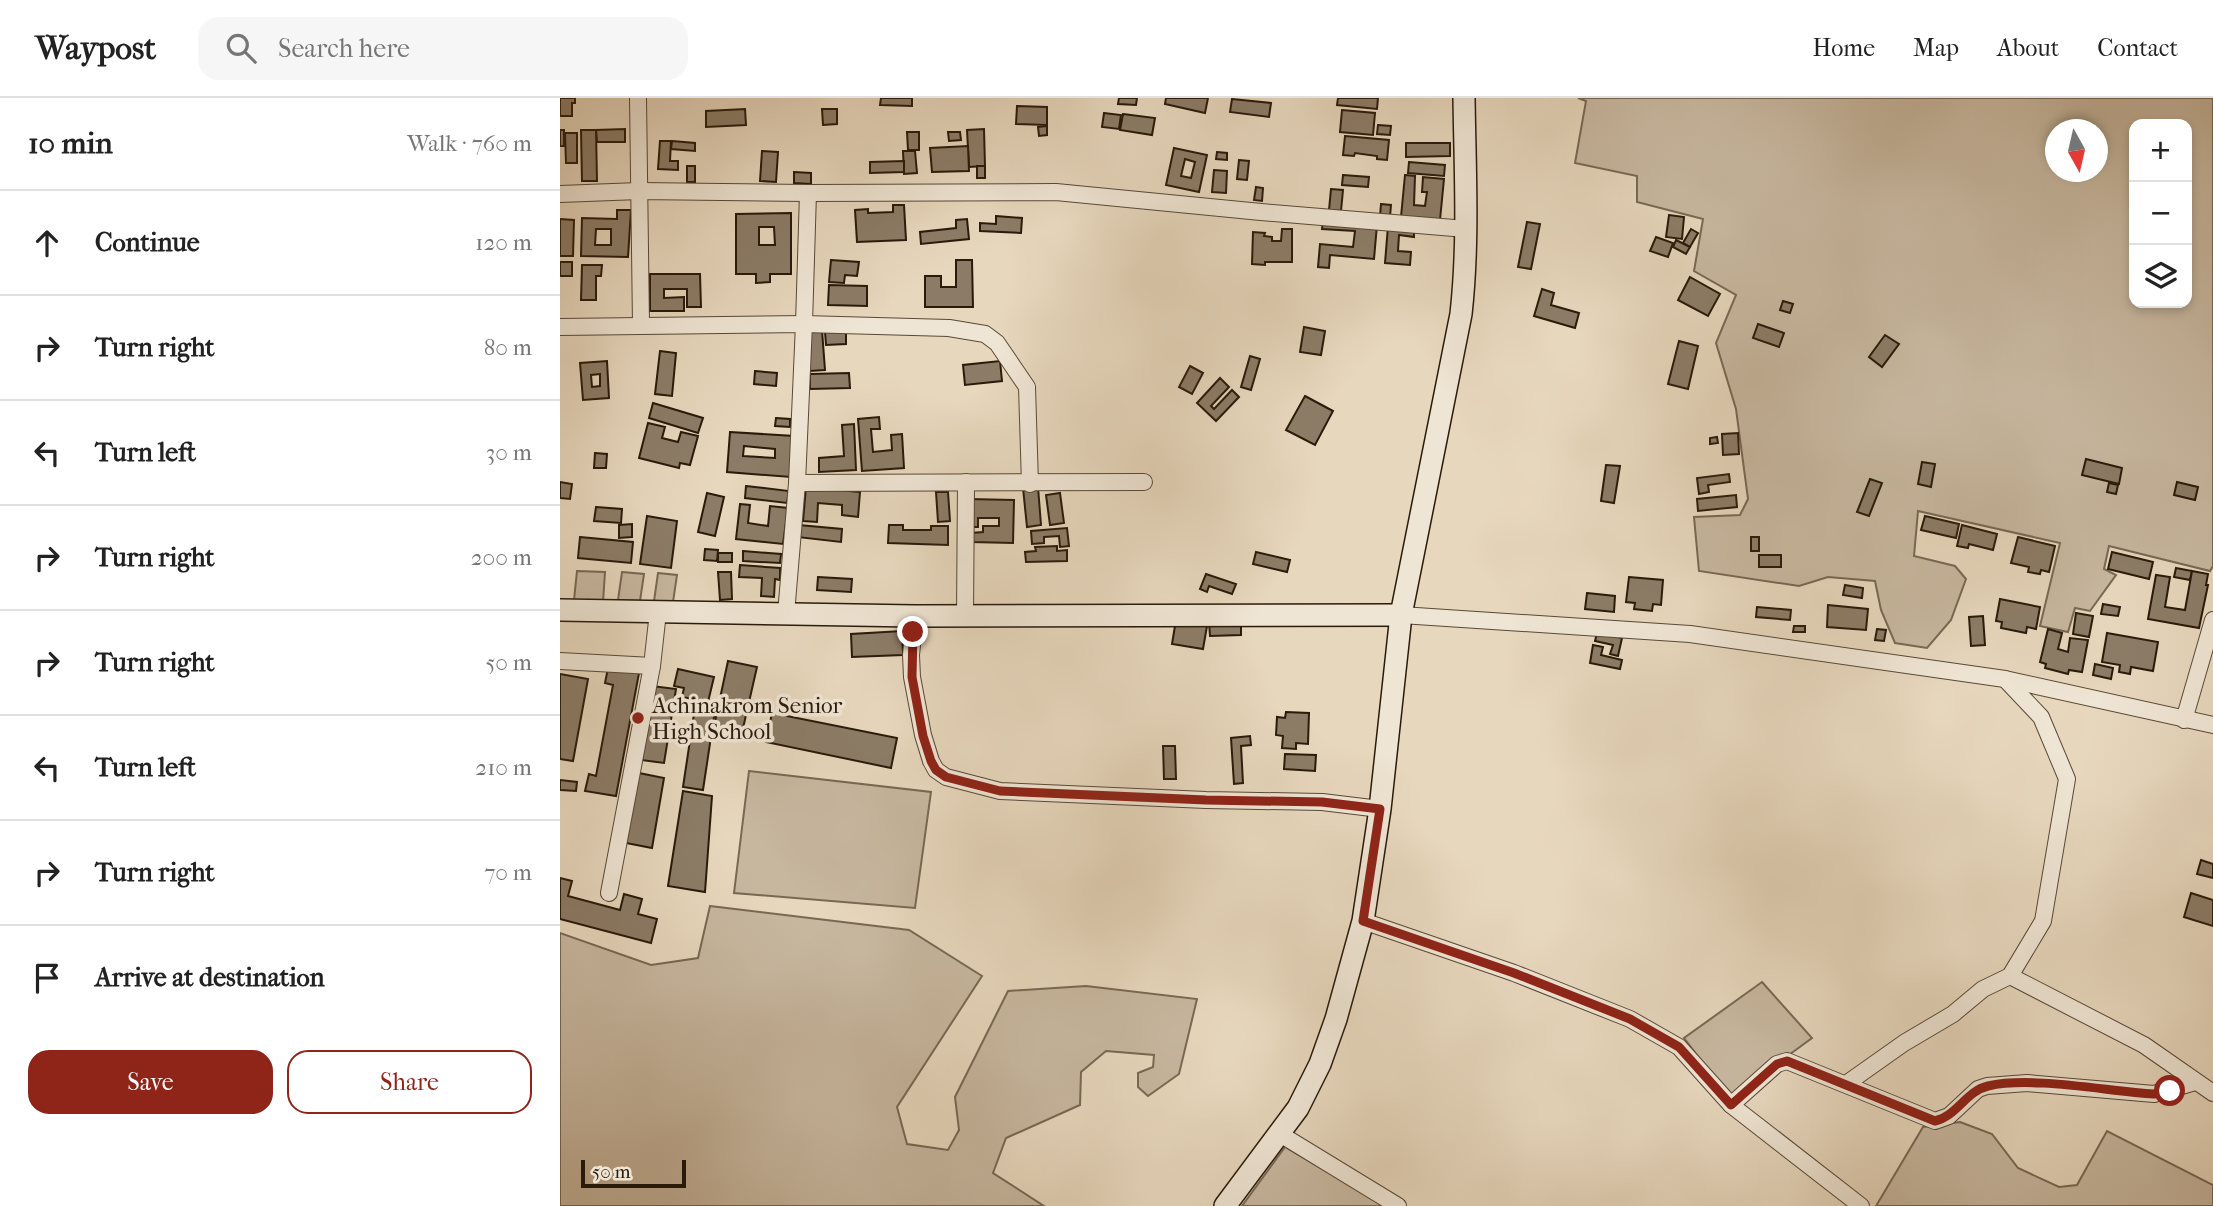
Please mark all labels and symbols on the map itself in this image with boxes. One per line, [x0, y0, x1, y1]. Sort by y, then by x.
north arrow [2045, 119, 2108, 182]
route end [897, 616, 928, 647]
place label: Achinakrom Senior High School [651, 692, 843, 745]
marker: Achinakrom Senior High School [630, 710, 646, 726]
route start [2154, 1075, 2185, 1106]
scale bar [581, 1157, 686, 1189]

